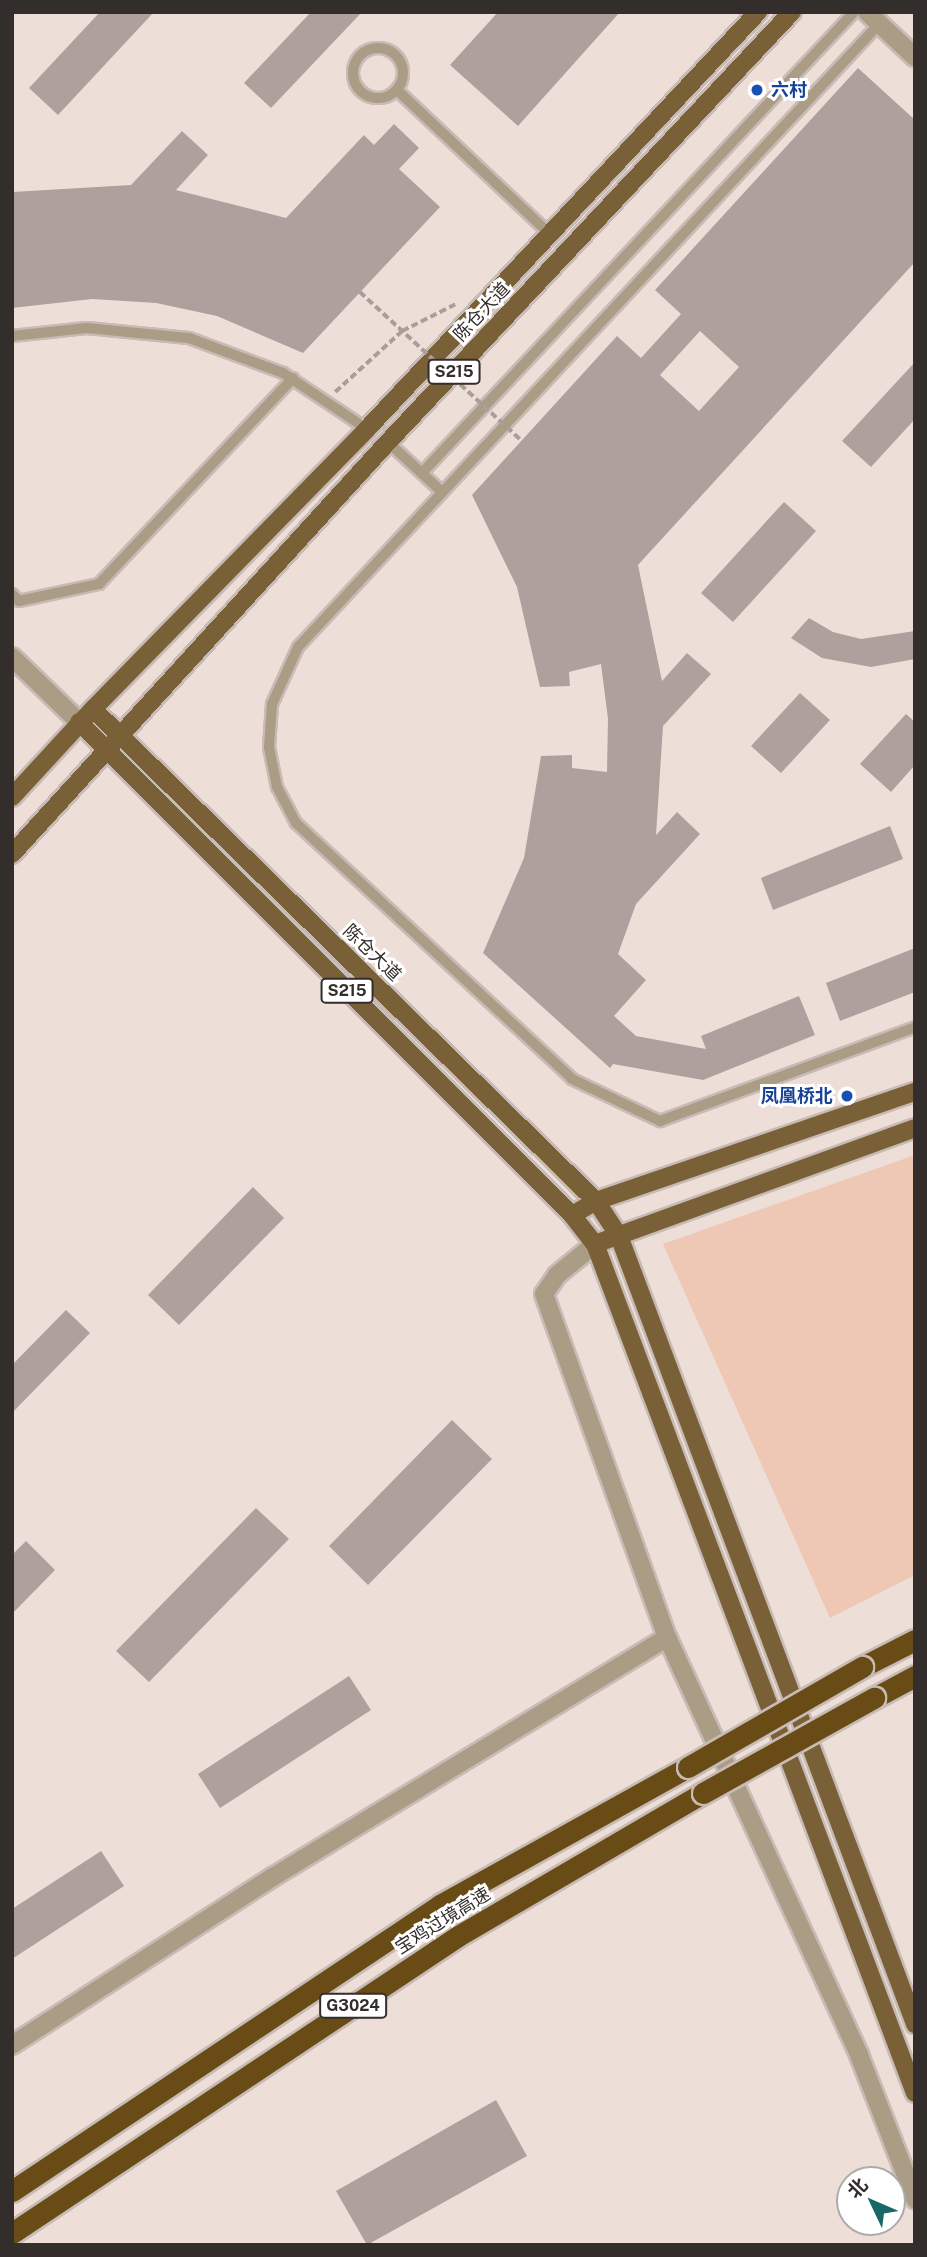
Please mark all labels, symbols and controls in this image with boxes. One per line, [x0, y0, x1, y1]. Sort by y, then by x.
place label: 六村 [771, 79, 807, 101]
marker: 六村 [749, 82, 765, 98]
street label: 陈仓大道 [450, 278, 514, 346]
road number: S215 [426, 360, 482, 384]
street label: 陈仓大道 [339, 920, 405, 986]
road number: S215 [319, 979, 375, 1004]
place label: 凤凰桥北 [761, 1085, 833, 1107]
marker: 凤凰桥北 [839, 1088, 855, 1104]
street label: 宝鸡过境高速 [391, 1883, 495, 1959]
road number: G3024 [318, 1994, 388, 2018]
north arrow [836, 2166, 906, 2236]
text: 北 [843, 2173, 872, 2202]

